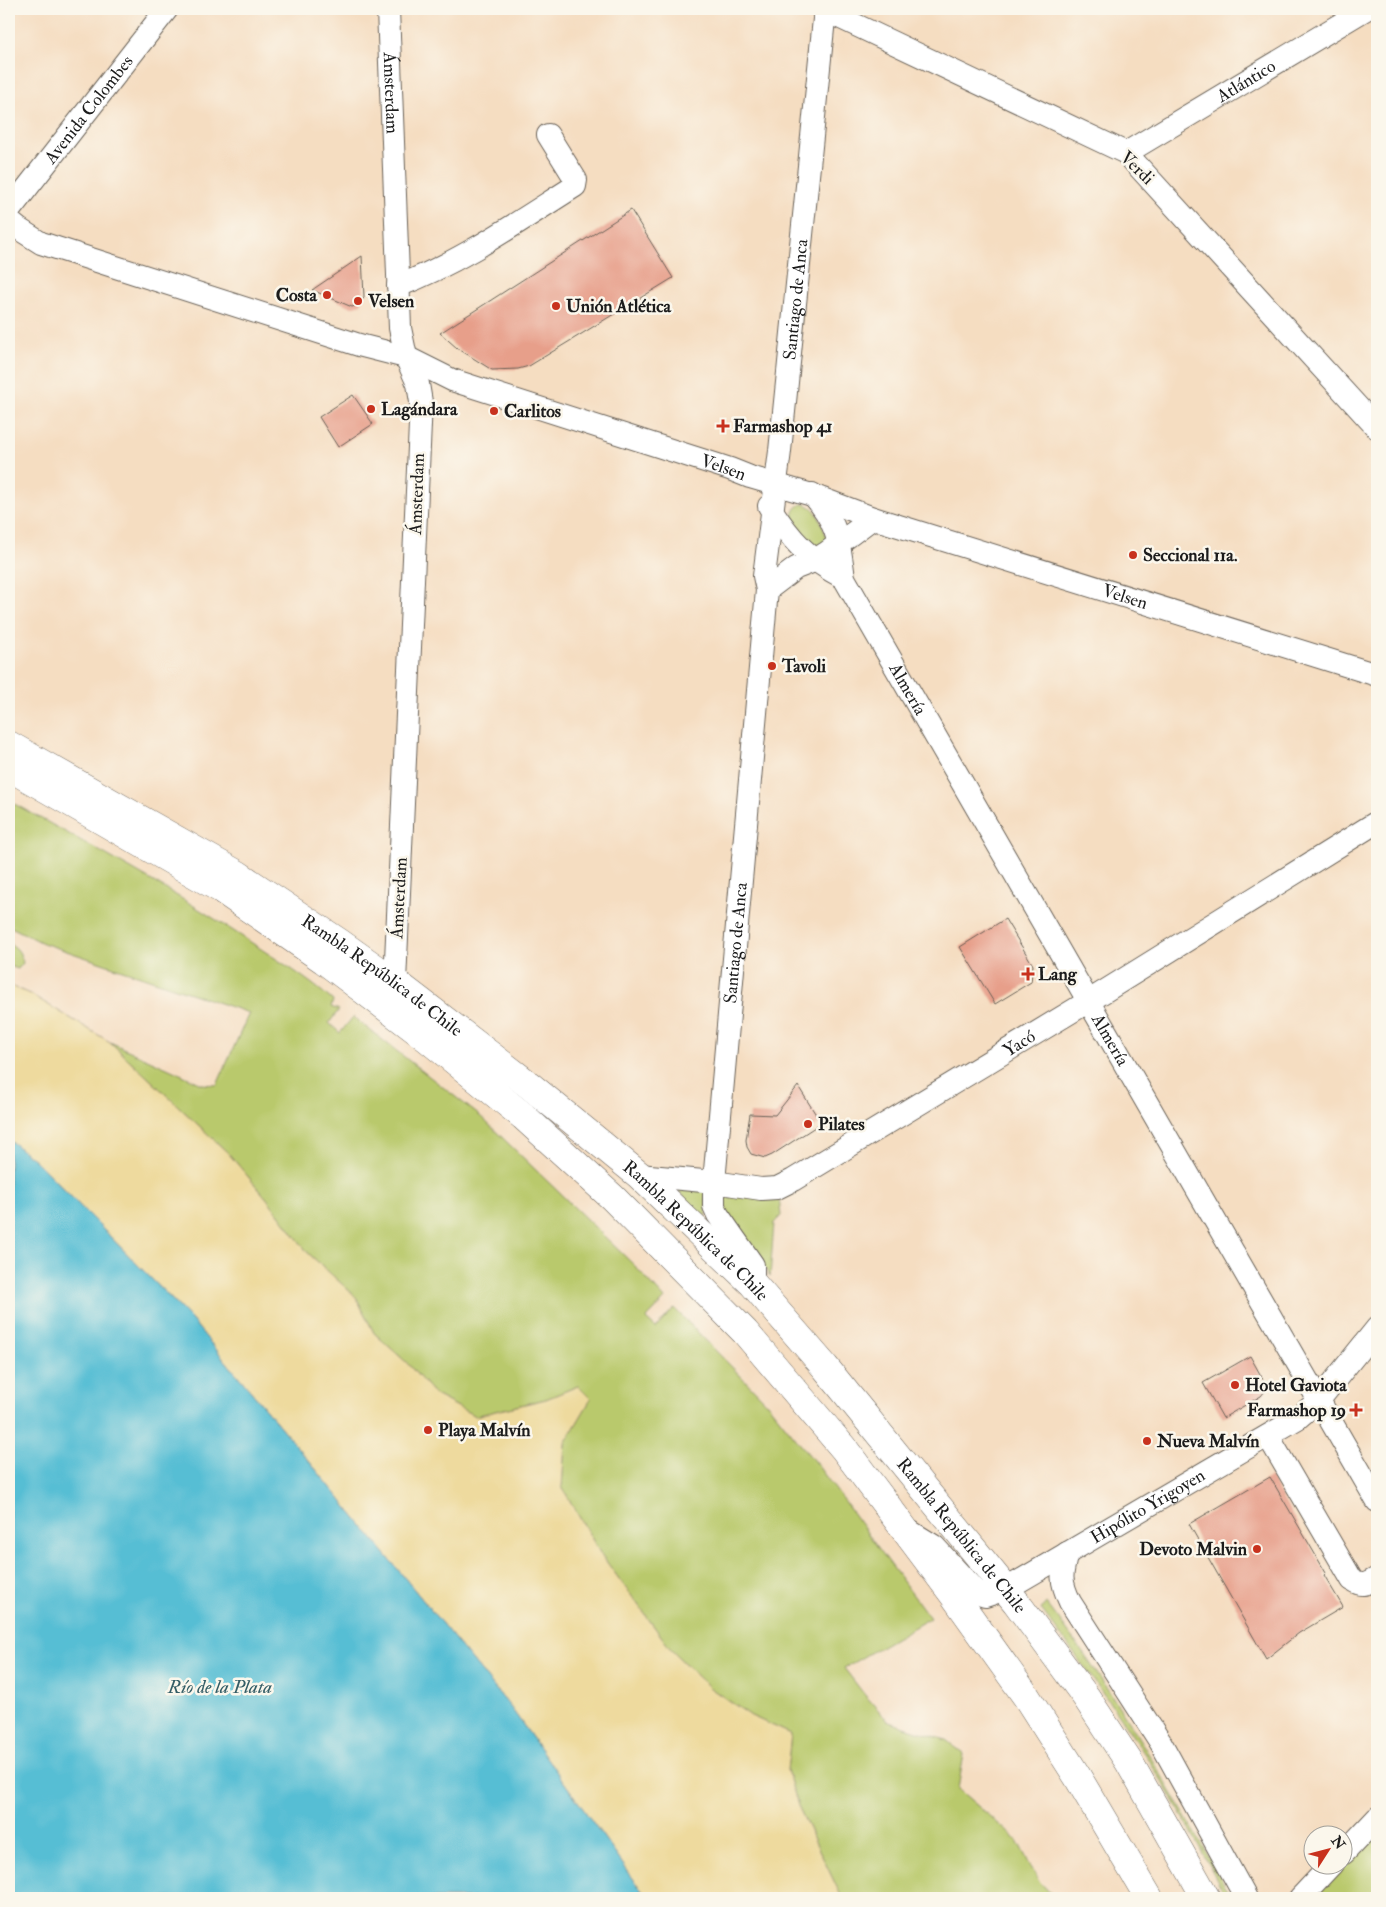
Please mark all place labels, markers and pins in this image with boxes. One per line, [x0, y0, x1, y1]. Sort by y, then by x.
place label: Costa [276, 284, 318, 307]
marker: Costa [321, 289, 333, 301]
place label: Velsen [367, 290, 415, 313]
marker: Velsen [352, 295, 364, 307]
place label: Unión Atlética [566, 295, 671, 318]
marker: Unión Atlética [550, 300, 562, 312]
place label: Lagándara [381, 398, 458, 421]
place label: Carlitos [504, 400, 561, 423]
marker: Lagándara [365, 403, 377, 415]
marker: Carlitos [488, 405, 500, 417]
place label: Farmashop 41 [733, 415, 833, 438]
marker: Farmashop 41 [717, 420, 729, 432]
place label: Seccional 11a. [1143, 544, 1238, 567]
marker: Seccional 11a. [1127, 549, 1139, 561]
place label: Tavoli [781, 655, 826, 678]
marker: Tavoli [766, 660, 778, 672]
place label: Lang [1038, 963, 1078, 986]
marker: Lang [1022, 968, 1034, 980]
place label: Pilates [818, 1113, 865, 1136]
marker: Pilates [802, 1118, 814, 1130]
place label: Hotel Gaviota [1245, 1374, 1347, 1397]
marker: Hotel Gaviota [1229, 1379, 1241, 1391]
place label: Farmashop 19 [1247, 1399, 1346, 1422]
marker: Farmashop 19 [1350, 1404, 1362, 1416]
place label: Playa Malvín [438, 1419, 531, 1442]
marker: Playa Malvín [422, 1424, 434, 1436]
place label: Nueva Malvín [1156, 1430, 1260, 1453]
marker: Nueva Malvín [1141, 1435, 1153, 1447]
place label: Devoto Malvin [1139, 1538, 1248, 1561]
marker: Devoto Malvin [1251, 1543, 1263, 1555]

